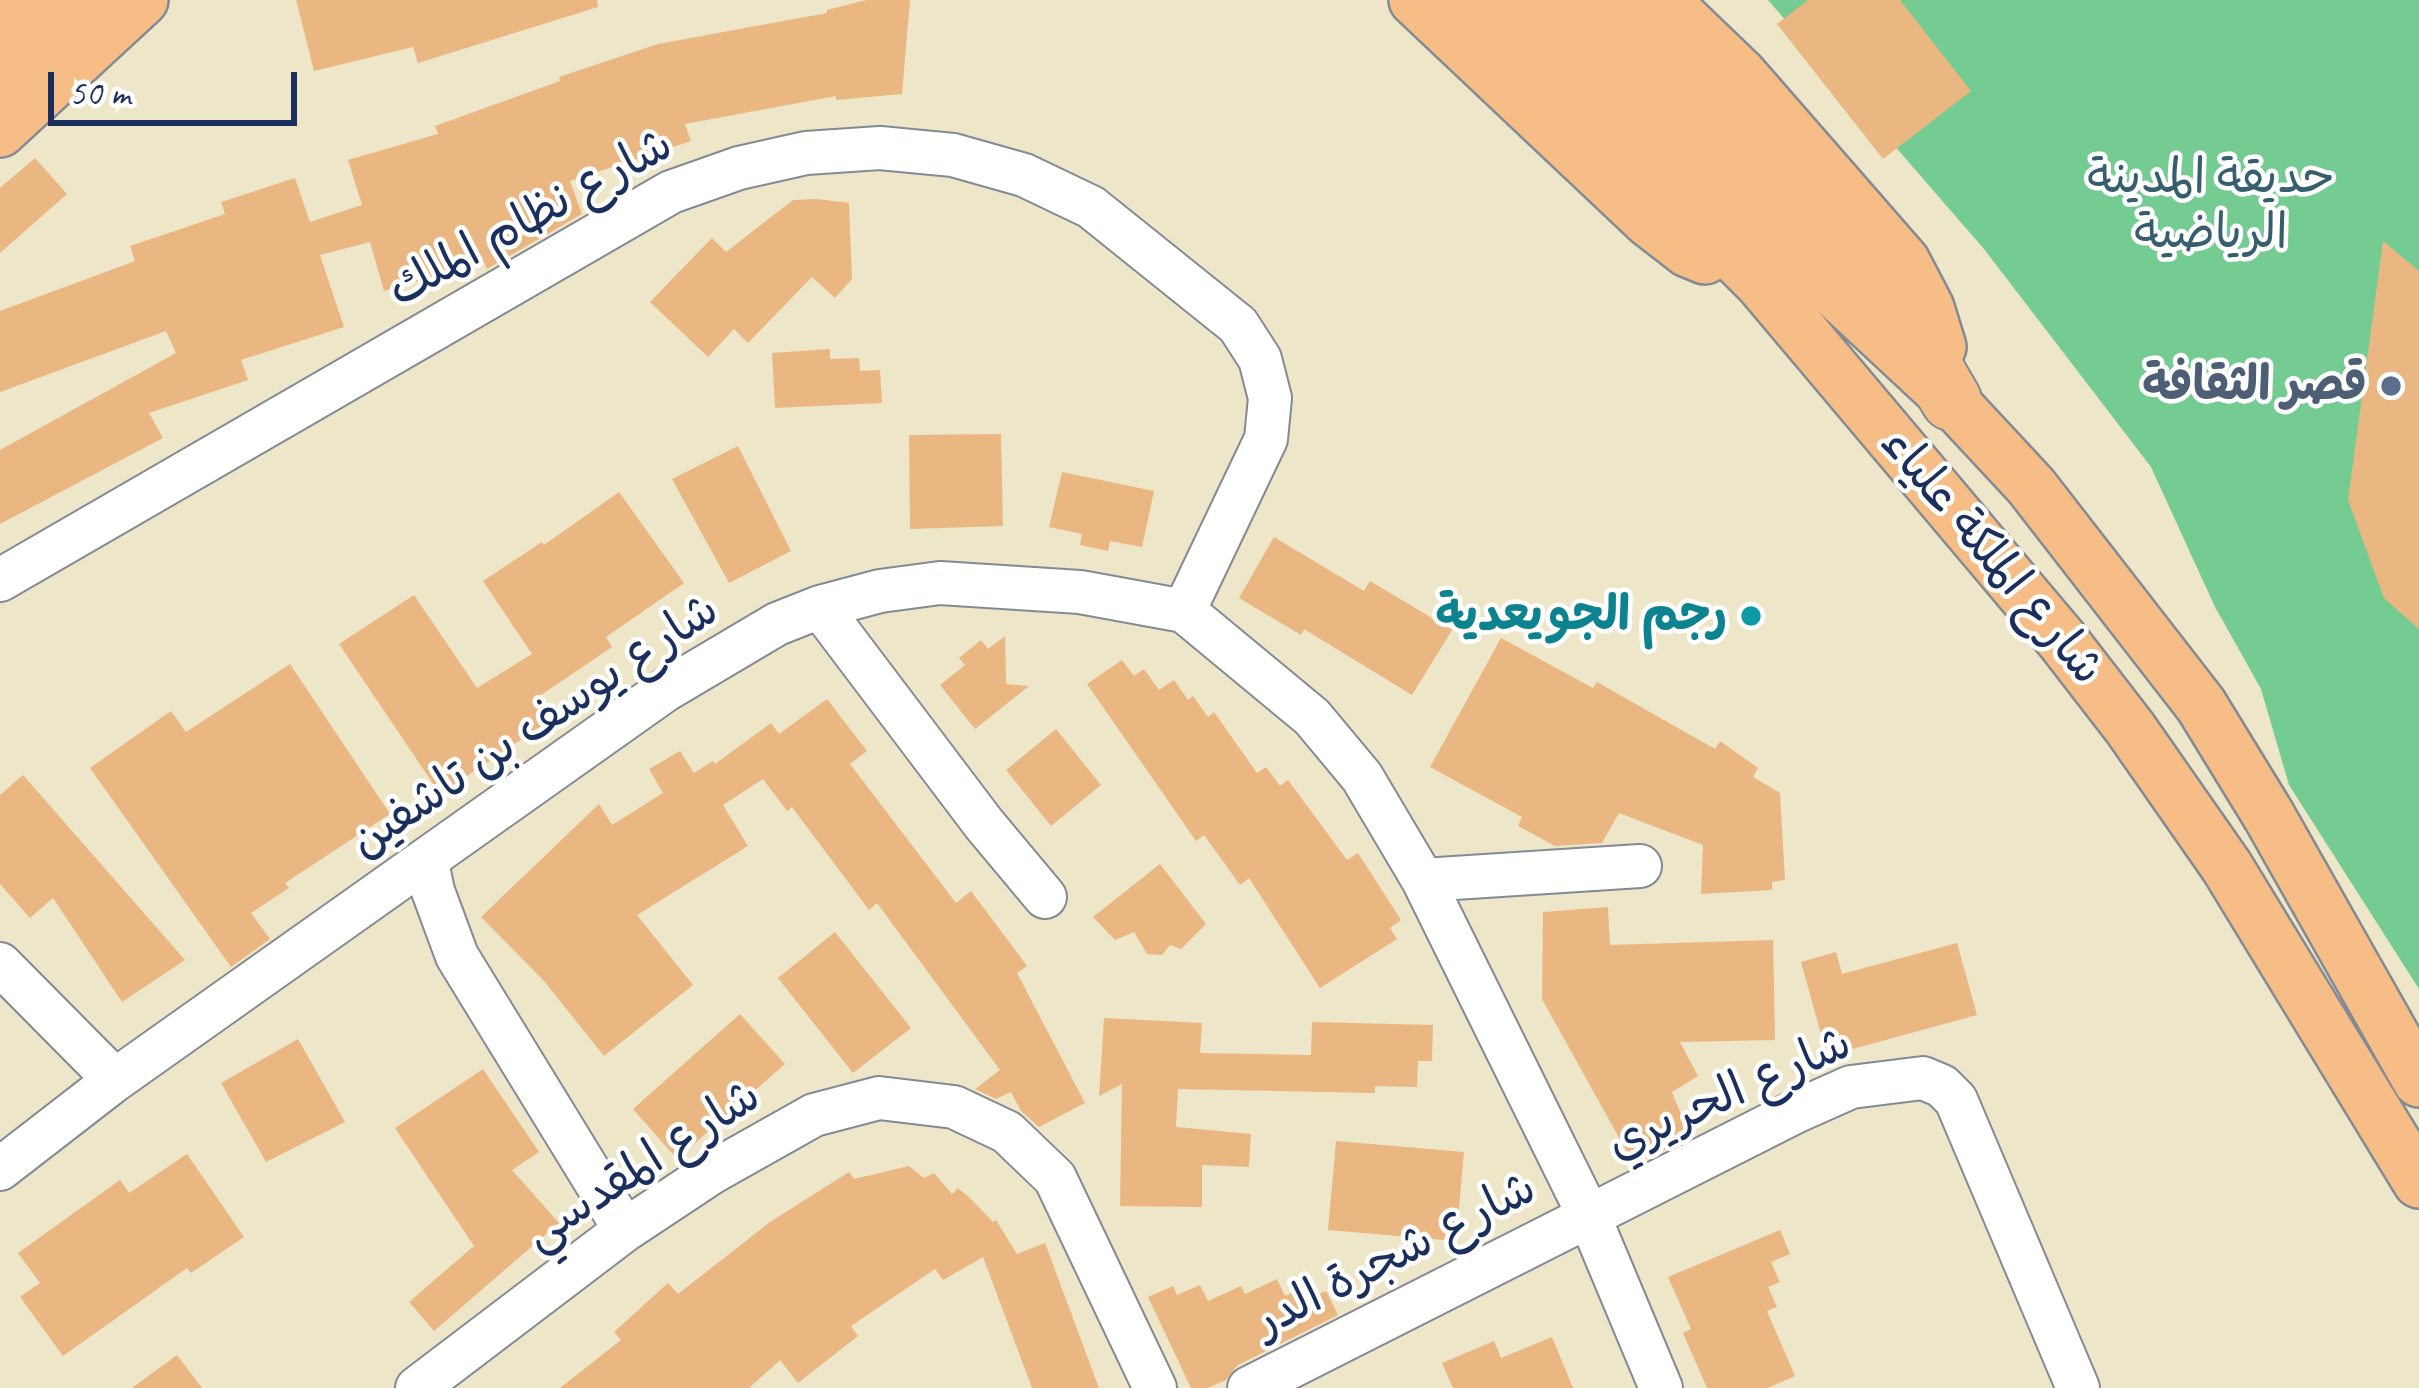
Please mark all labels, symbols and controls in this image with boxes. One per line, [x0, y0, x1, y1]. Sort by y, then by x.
scale bar [54, 48, 303, 122]
text: 50 m [69, 70, 130, 116]
street label: شارع نظام الملك [379, 117, 683, 321]
park label: حديقة المدينة الرياضية [2087, 150, 2335, 263]
place label: قصر الثقافة [2142, 357, 2367, 415]
marker: قصر الثقافة [2378, 373, 2404, 399]
street label: شارع الملكة علياء [1867, 417, 2115, 697]
street label: شارع يوسف بن تاشفين [340, 582, 730, 872]
place label: رجم الجويعدية [1436, 587, 1727, 645]
marker: رجم الجويعدية [1738, 603, 1764, 629]
street label: شارع الحريري [1599, 1016, 1861, 1174]
street label: شارع المقدسي [514, 1068, 772, 1264]
street label: شارع شجرة الدر [1246, 1160, 1546, 1352]

